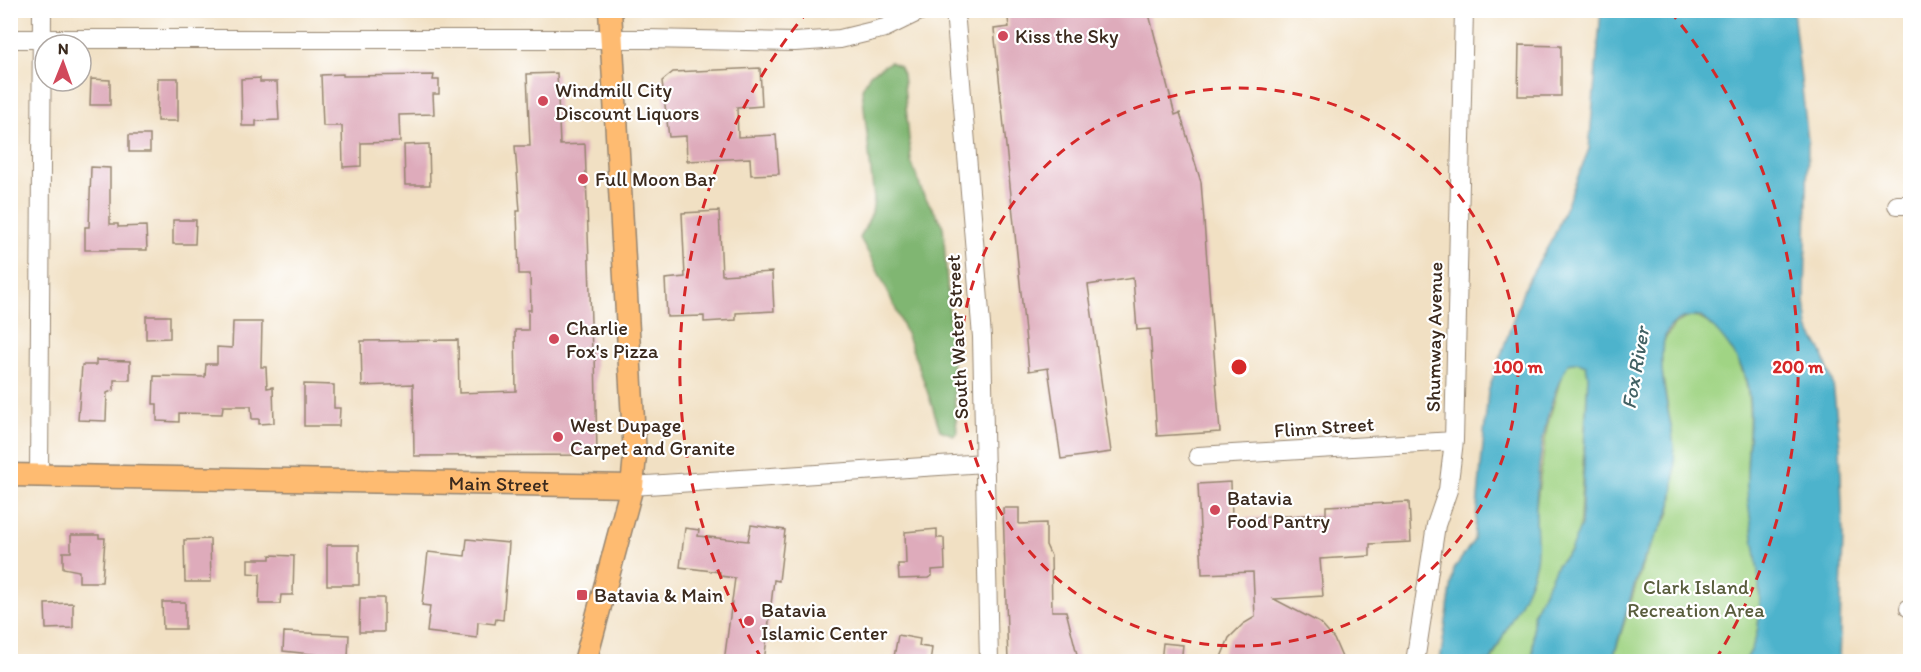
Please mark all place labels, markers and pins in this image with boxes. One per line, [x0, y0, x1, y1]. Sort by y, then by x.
place label: Kiss the Sky [1015, 24, 1119, 48]
marker: Kiss the Sky [996, 29, 1010, 43]
place label: Windmill City Discount Liquors [555, 78, 699, 125]
marker: Windmill City Discount Liquors [536, 94, 550, 108]
place label: Full Moon Bar [595, 167, 716, 191]
marker: Full Moon Bar [576, 172, 590, 186]
place label: Charlie Fox's Pizza [566, 316, 659, 363]
marker: Charlie Fox's Pizza [547, 332, 561, 346]
centre of rings [1229, 357, 1249, 377]
place label: West Dupage Carpet and Granite [570, 413, 735, 460]
marker: West Dupage Carpet and Granite [551, 430, 565, 444]
place label: Batavia Food Pantry [1227, 486, 1330, 533]
marker: Batavia Food Pantry [1208, 503, 1222, 517]
place label: Batavia & Main [594, 583, 723, 607]
marker: Batavia & Main [575, 588, 589, 602]
place label: Batavia Islamic Center [761, 598, 887, 645]
marker: Batavia Islamic Center [742, 614, 756, 628]

